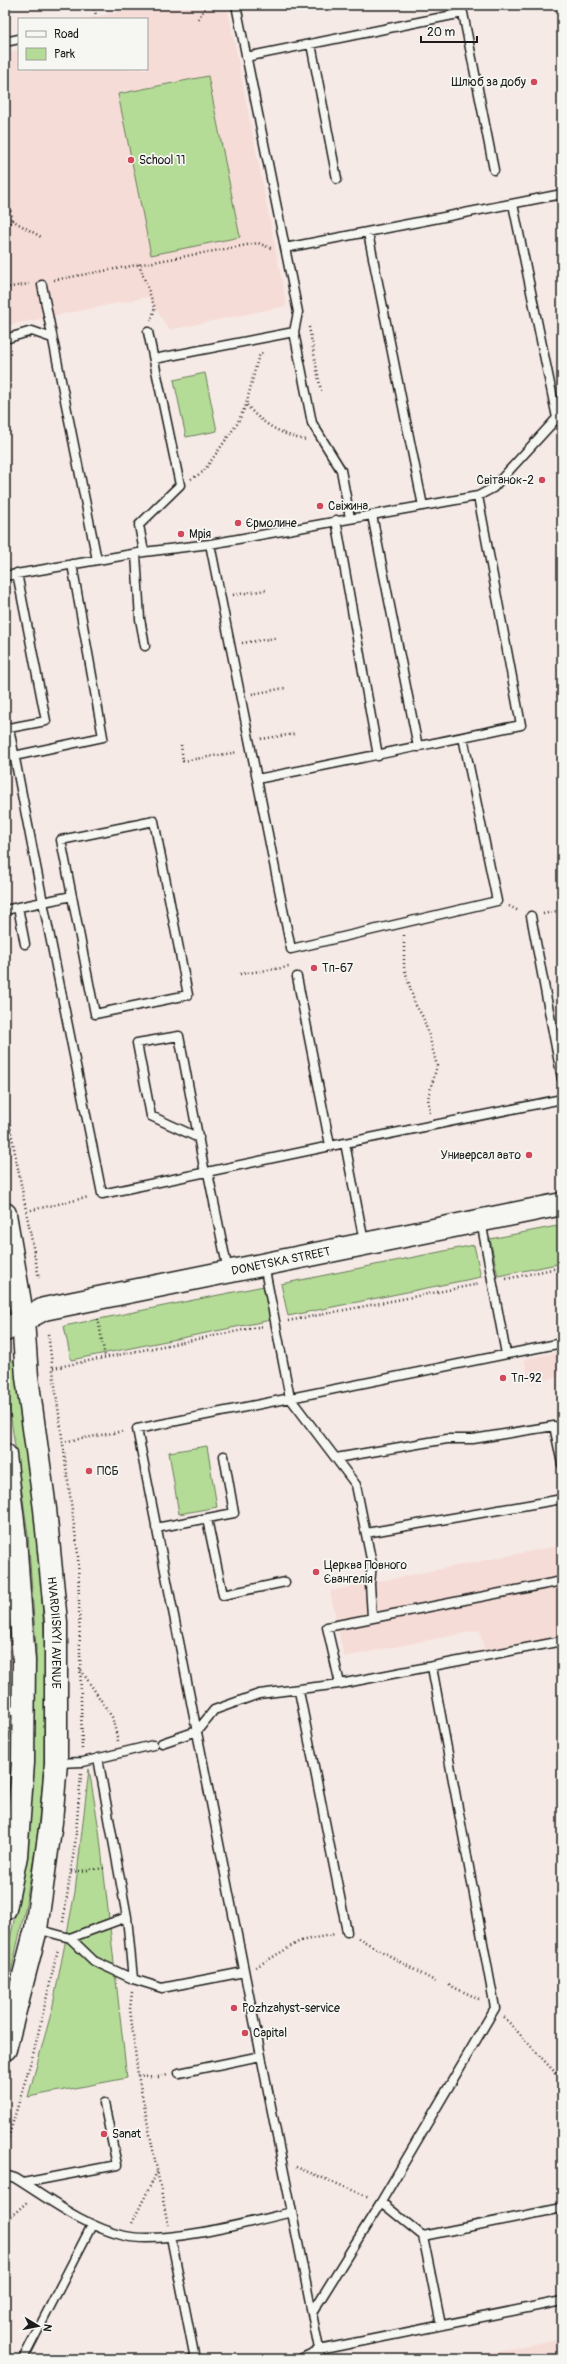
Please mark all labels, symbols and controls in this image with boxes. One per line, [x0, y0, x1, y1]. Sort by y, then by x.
legend [18, 18, 148, 70]
scale bar [421, 18, 477, 44]
text: 20 m [427, 25, 456, 40]
text: Road [54, 27, 79, 42]
text: Park [54, 47, 75, 62]
place label: Шлюб за добу [451, 75, 526, 90]
marker: Шлюб за добу [529, 77, 539, 87]
place label: School 11 [139, 153, 185, 168]
marker: School 11 [126, 155, 136, 165]
place label: Світанок-2 [477, 473, 534, 488]
marker: Світанок-2 [537, 475, 547, 485]
place label: Свіжина [328, 499, 368, 514]
marker: Свіжина [315, 501, 325, 511]
place label: Єрмолине [246, 516, 297, 531]
marker: Єрмолине [233, 518, 243, 528]
place label: Мрія [189, 527, 211, 542]
marker: Мрія [176, 529, 186, 539]
place label: Тп-67 [322, 961, 354, 976]
marker: Тп-67 [309, 963, 319, 973]
place label: Универсал авто [440, 1148, 522, 1163]
marker: Универсал авто [524, 1150, 534, 1160]
street label: DONETSKA STREET [230, 1244, 332, 1279]
place label: Тп-92 [511, 1371, 542, 1386]
marker: Тп-92 [498, 1373, 508, 1383]
place label: ПСБ [97, 1464, 119, 1479]
marker: ПСБ [84, 1466, 94, 1476]
place label: Церква Повного Євангелія [324, 1558, 407, 1587]
marker: Церква Повного Євангелія [311, 1567, 321, 1577]
street label: HVARDIISKYI AVENUE [44, 1576, 63, 1689]
place label: Pozhzahyst-service [242, 2001, 340, 2016]
marker: Pozhzahyst-service [229, 2003, 239, 2013]
place label: Capital [253, 2026, 287, 2041]
marker: Capital [240, 2028, 250, 2038]
place label: Sanat [112, 2127, 141, 2142]
marker: Sanat [99, 2129, 109, 2139]
north arrow [18, 2306, 58, 2346]
text: N [40, 2323, 54, 2333]

